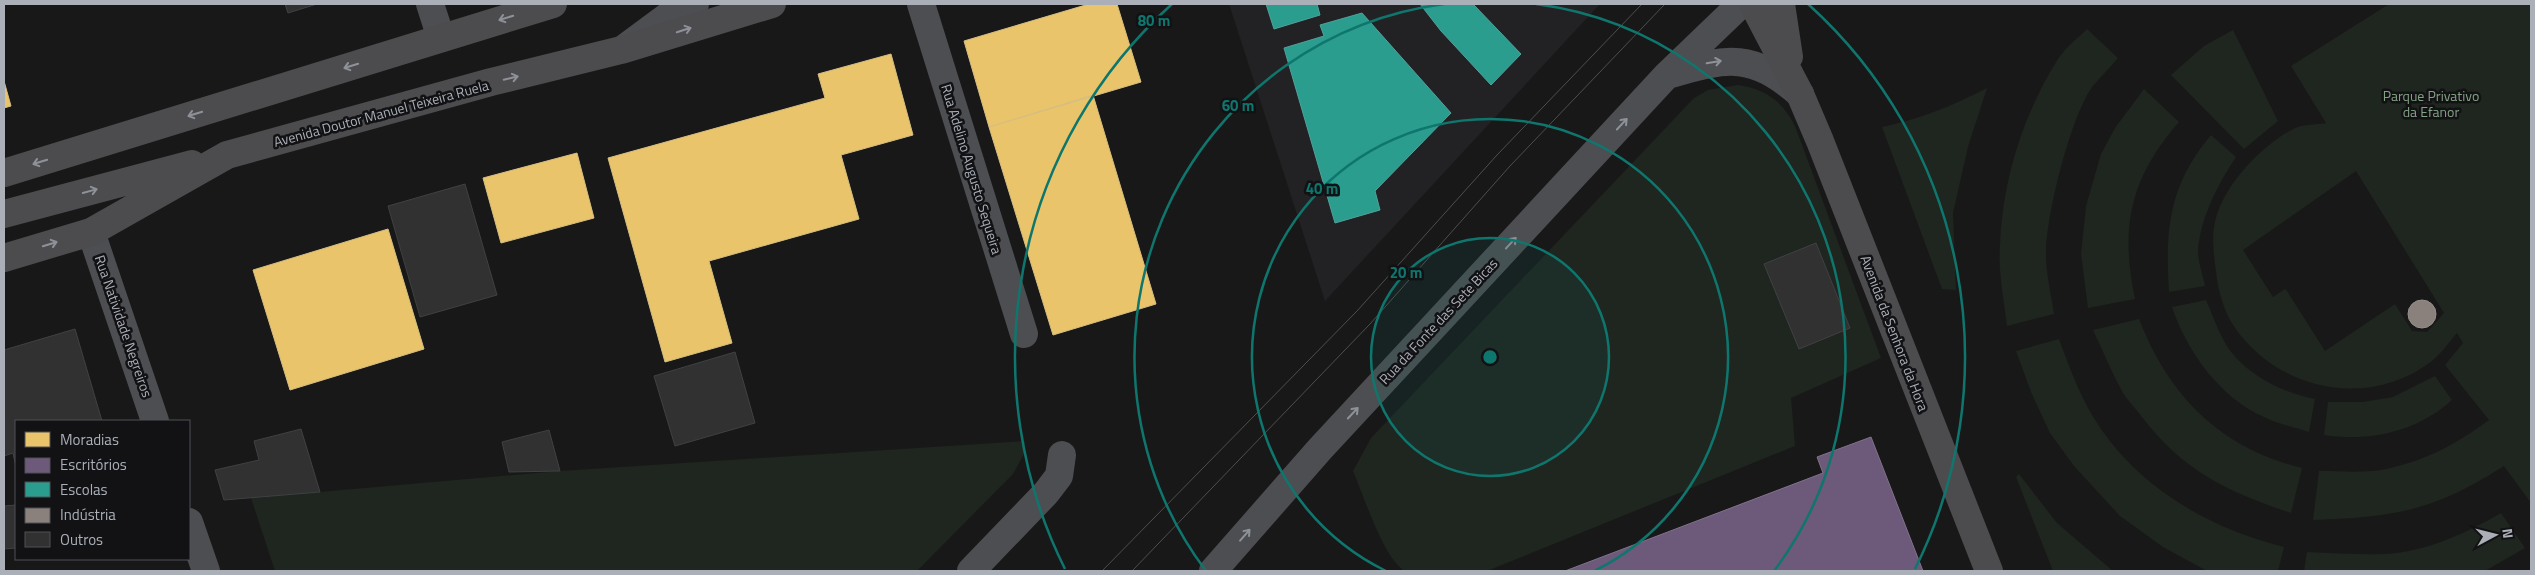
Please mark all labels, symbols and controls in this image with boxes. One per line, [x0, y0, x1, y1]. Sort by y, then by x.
text: 80 m [1138, 9, 1170, 32]
one-way arrow [498, 13, 514, 23]
one-way arrow [676, 24, 692, 34]
one-way arrow [1706, 57, 1722, 67]
one-way arrow [343, 61, 359, 71]
one-way arrow [502, 73, 518, 82]
street label: Avenida Doutor Manuel Teixeira Ruela [271, 74, 491, 152]
street label: Rua Adelino Augusto Sequeira [936, 81, 1008, 257]
park label: Parque Privativo da Efanor [2383, 85, 2479, 122]
text: 60 m [1222, 94, 1254, 117]
one-way arrow [188, 109, 204, 119]
one-way arrow [1616, 117, 1628, 130]
one-way arrow [32, 157, 48, 167]
text: 40 m [1306, 177, 1338, 200]
one-way arrow [82, 185, 98, 195]
one-way arrow [1505, 237, 1517, 249]
one-way arrow [42, 238, 58, 248]
street label: Rua Natividade Negreiros [90, 252, 158, 400]
street label: Avenida da Senhora da Hora [1856, 252, 1934, 414]
street label: Rua da Fonte das Sete Bicas [1374, 253, 1502, 389]
text: 20 m [1390, 261, 1422, 284]
centre of rings [1481, 348, 1499, 366]
one-way arrow [1347, 407, 1359, 420]
legend [15, 420, 190, 560]
text: Moradias [60, 428, 119, 451]
text: Escritórios [60, 453, 127, 476]
text: Escolas [60, 478, 108, 501]
text: Indústria [60, 503, 116, 526]
north arrow [2470, 510, 2520, 560]
text: N [2497, 527, 2519, 539]
text: Outros [60, 528, 103, 551]
one-way arrow [1239, 528, 1251, 541]

